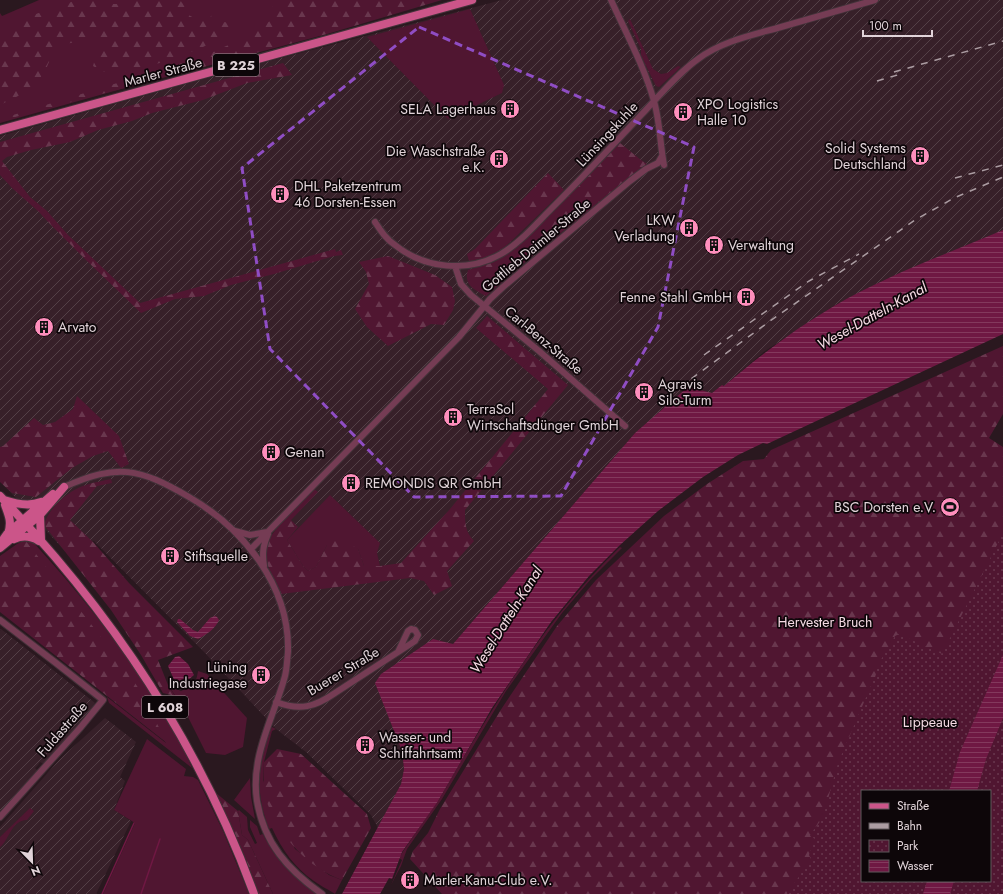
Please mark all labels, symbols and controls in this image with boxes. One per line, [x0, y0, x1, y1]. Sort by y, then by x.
scale bar [863, 12, 932, 38]
text: 100 m [869, 17, 902, 35]
street label: Marler Straße [122, 52, 204, 92]
road number: B 225 [213, 54, 259, 76]
place label: XPO Logistics Halle 10 [697, 94, 779, 130]
street label: Lünsingskuhle [572, 97, 642, 171]
building icon: SELA Lagerhaus [499, 98, 521, 120]
place label: SELA Lagerhaus [400, 99, 496, 119]
building icon: XPO Logistics Halle 10 [672, 101, 694, 123]
place label: Solid Systems Deutschland [825, 138, 906, 174]
place label: Die Waschstraße e.K. [386, 141, 485, 177]
building icon: Solid Systems Deutschland [909, 145, 931, 167]
building icon: Die Waschstraße e.K. [488, 148, 510, 170]
place label: DHL Paketzentrum 46 Dorsten-Essen [294, 176, 402, 212]
building icon: DHL Paketzentrum 46 Dorsten-Essen [269, 183, 291, 205]
street label: Gottlieb-Daimler-Straße [477, 193, 595, 297]
place label: LKW Verladung [614, 210, 675, 246]
building icon: LKW Verladung [678, 217, 700, 239]
building icon: Verwaltung [703, 234, 725, 256]
place label: Verwaltung [728, 235, 794, 255]
water label: Wesel-Datteln-Kanal [813, 276, 932, 355]
building icon: Fenne Stahl GmbH [735, 286, 757, 308]
place label: Fenne Stahl GmbH [620, 287, 732, 307]
street label: Carl-Benz-Straße [501, 301, 587, 379]
building icon: Arvato [33, 316, 55, 338]
place label: Arvato [58, 317, 97, 337]
place label: Agravis Silo-Turm [658, 374, 712, 410]
building icon: Agravis Silo-Turm [633, 381, 655, 403]
place label: TerraSol Wirtschaftsdünger GmbH [467, 399, 619, 435]
building icon: TerraSol Wirtschaftsdünger GmbH [442, 406, 464, 428]
building icon: Genan [260, 441, 282, 463]
place label: Genan [285, 442, 325, 462]
building icon: REMONDIS QR GmbH [340, 472, 362, 494]
place label: REMONDIS QR GmbH [365, 473, 501, 493]
sports icon: BSC Dorsten e.V. [939, 496, 961, 518]
place label: BSC Dorsten e.V. [834, 497, 936, 517]
building icon: Stiftsquelle [159, 545, 181, 567]
place label: Stiftsquelle [184, 546, 248, 566]
water label: Wesel-Datteln-Kanal [464, 561, 548, 678]
park label: Hervester Bruch [778, 612, 872, 632]
street label: Buerer Straße [303, 642, 383, 700]
place label: Lüning Industriegase [169, 657, 247, 693]
building icon: Lüning Industriegase [250, 664, 272, 686]
road number: L 608 [142, 696, 188, 718]
street label: Fuldastraße [32, 697, 92, 761]
park label: Lippeaue [903, 712, 957, 732]
place label: Wasser- und Schiffahrtsamt [379, 727, 462, 763]
building icon: Wasser- und Schiffahrtsamt [354, 734, 376, 756]
legend [861, 790, 991, 882]
text: Straße [897, 797, 929, 815]
text: Bahn [897, 817, 922, 835]
text: Park [897, 837, 919, 855]
north arrow [12, 842, 52, 882]
text: Wasser [897, 857, 934, 875]
text: N [29, 862, 43, 880]
building icon: Marler-Kanu-Club e.V. [399, 869, 421, 891]
place label: Marler-Kanu-Club e.V. [424, 870, 552, 890]

